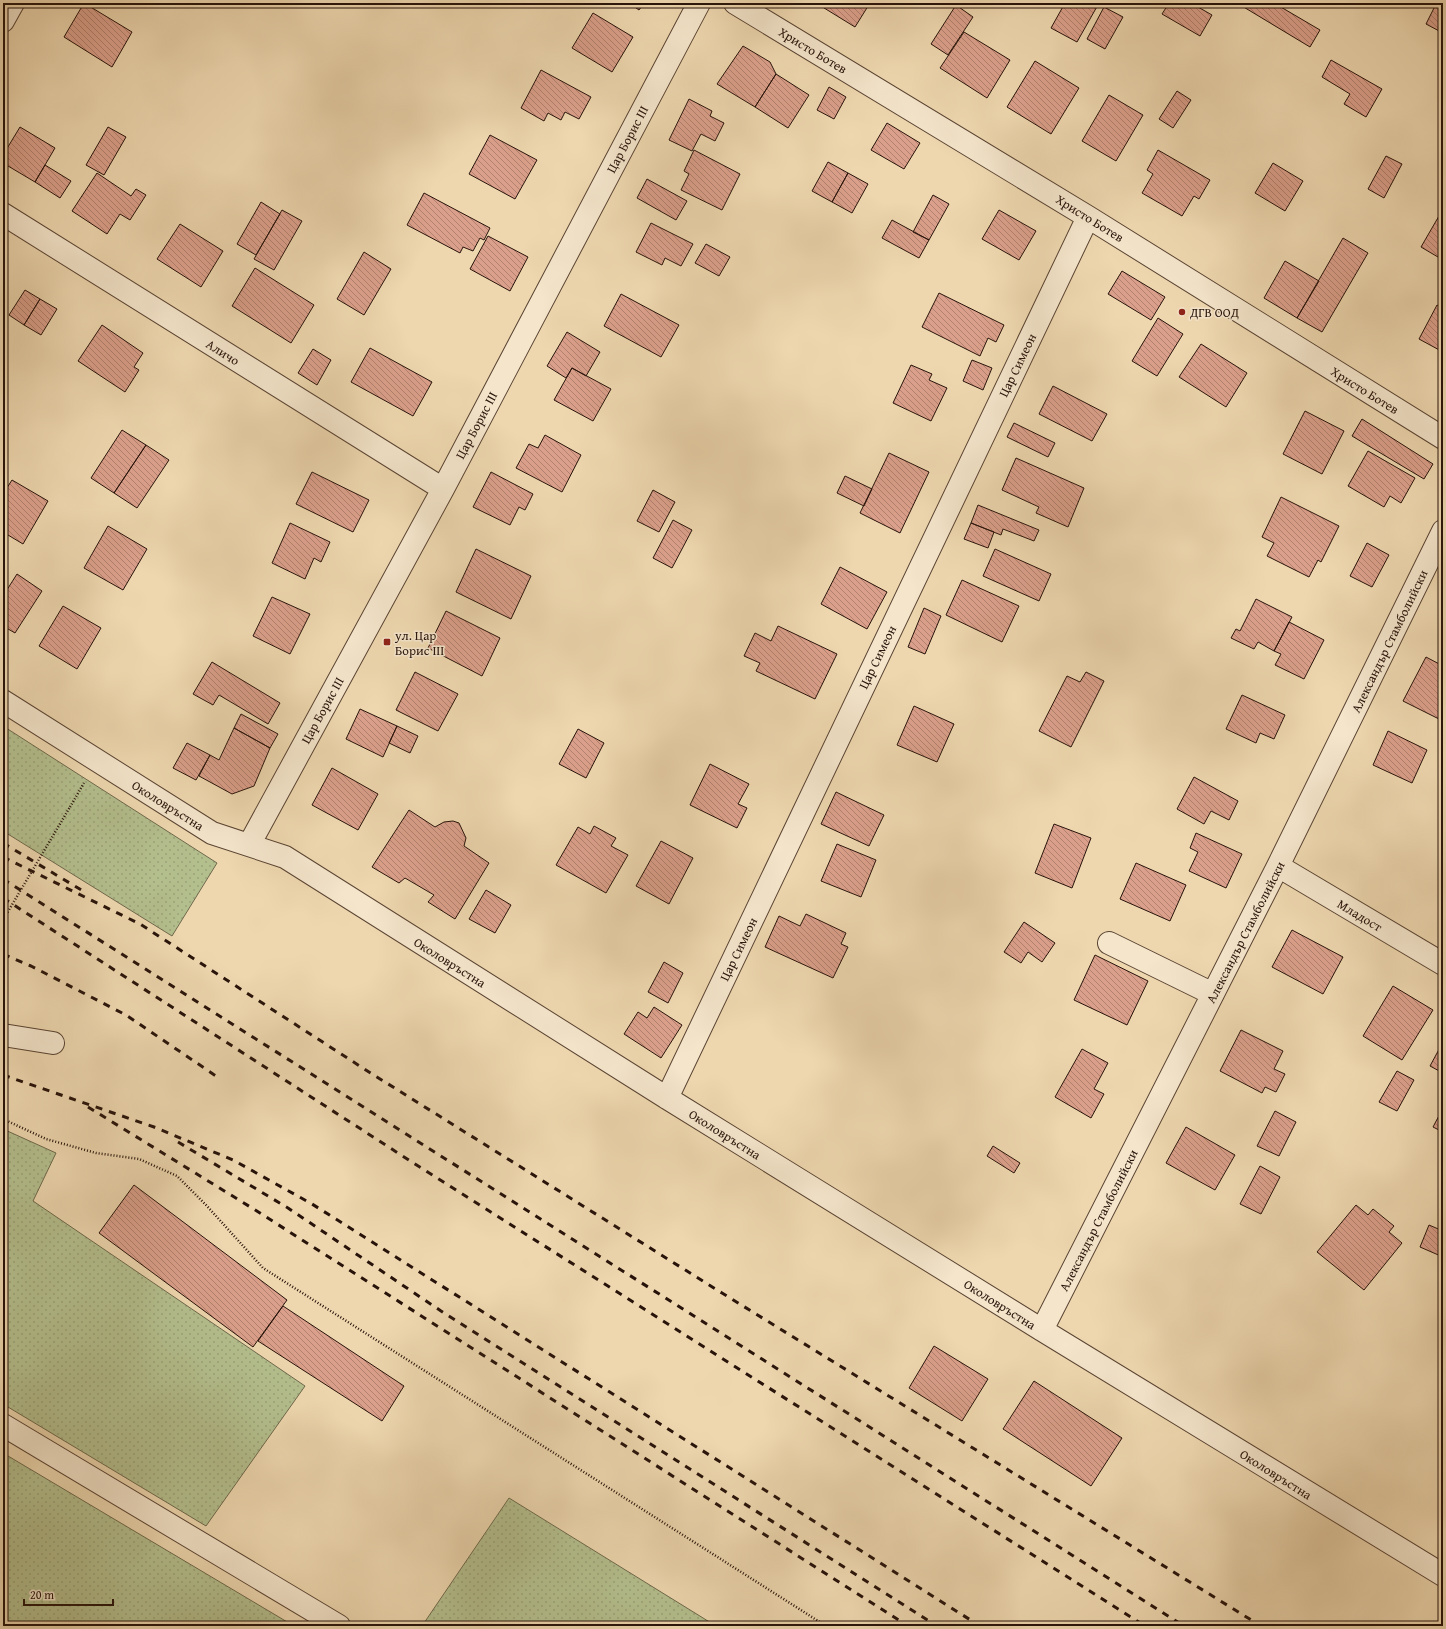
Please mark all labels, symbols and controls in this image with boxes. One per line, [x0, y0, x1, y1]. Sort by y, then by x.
street label: Христо Ботев [775, 22, 851, 78]
street label: Цар Борис III [602, 102, 653, 176]
street label: Христо Ботев [1052, 190, 1127, 247]
place label: ДГВ ООД [1189, 303, 1239, 322]
marker: ДГВ ООД [1177, 307, 1187, 317]
street label: Цар Симеон [994, 330, 1041, 400]
street label: Аличо [202, 335, 243, 370]
street label: Христо Ботев [1327, 362, 1402, 419]
street label: Цар Борис III [451, 388, 502, 462]
street label: Александър Стамболийски [1346, 566, 1433, 716]
street label: Цар Симеон [854, 622, 901, 692]
place label: ул. Цар Борис ІІІ [394, 626, 444, 660]
marker: ул. Цар Борис ІІІ [382, 637, 392, 647]
street label: Цар Борис III [296, 673, 349, 747]
street label: Околовръстна [128, 776, 208, 836]
street label: Александър Стамболийски [1201, 858, 1290, 1007]
street label: Младост [1334, 895, 1386, 937]
street label: Цар Симеон [715, 914, 762, 984]
street label: Околовръстна [410, 933, 490, 993]
street label: Околовръстна [685, 1105, 765, 1165]
street label: Александър Стамболийски [1054, 1146, 1143, 1295]
street label: Околовръстна [960, 1275, 1040, 1335]
street label: Околовръстна [1236, 1445, 1316, 1505]
scale bar [24, 1581, 113, 1607]
text: 20 m [30, 1586, 54, 1603]

